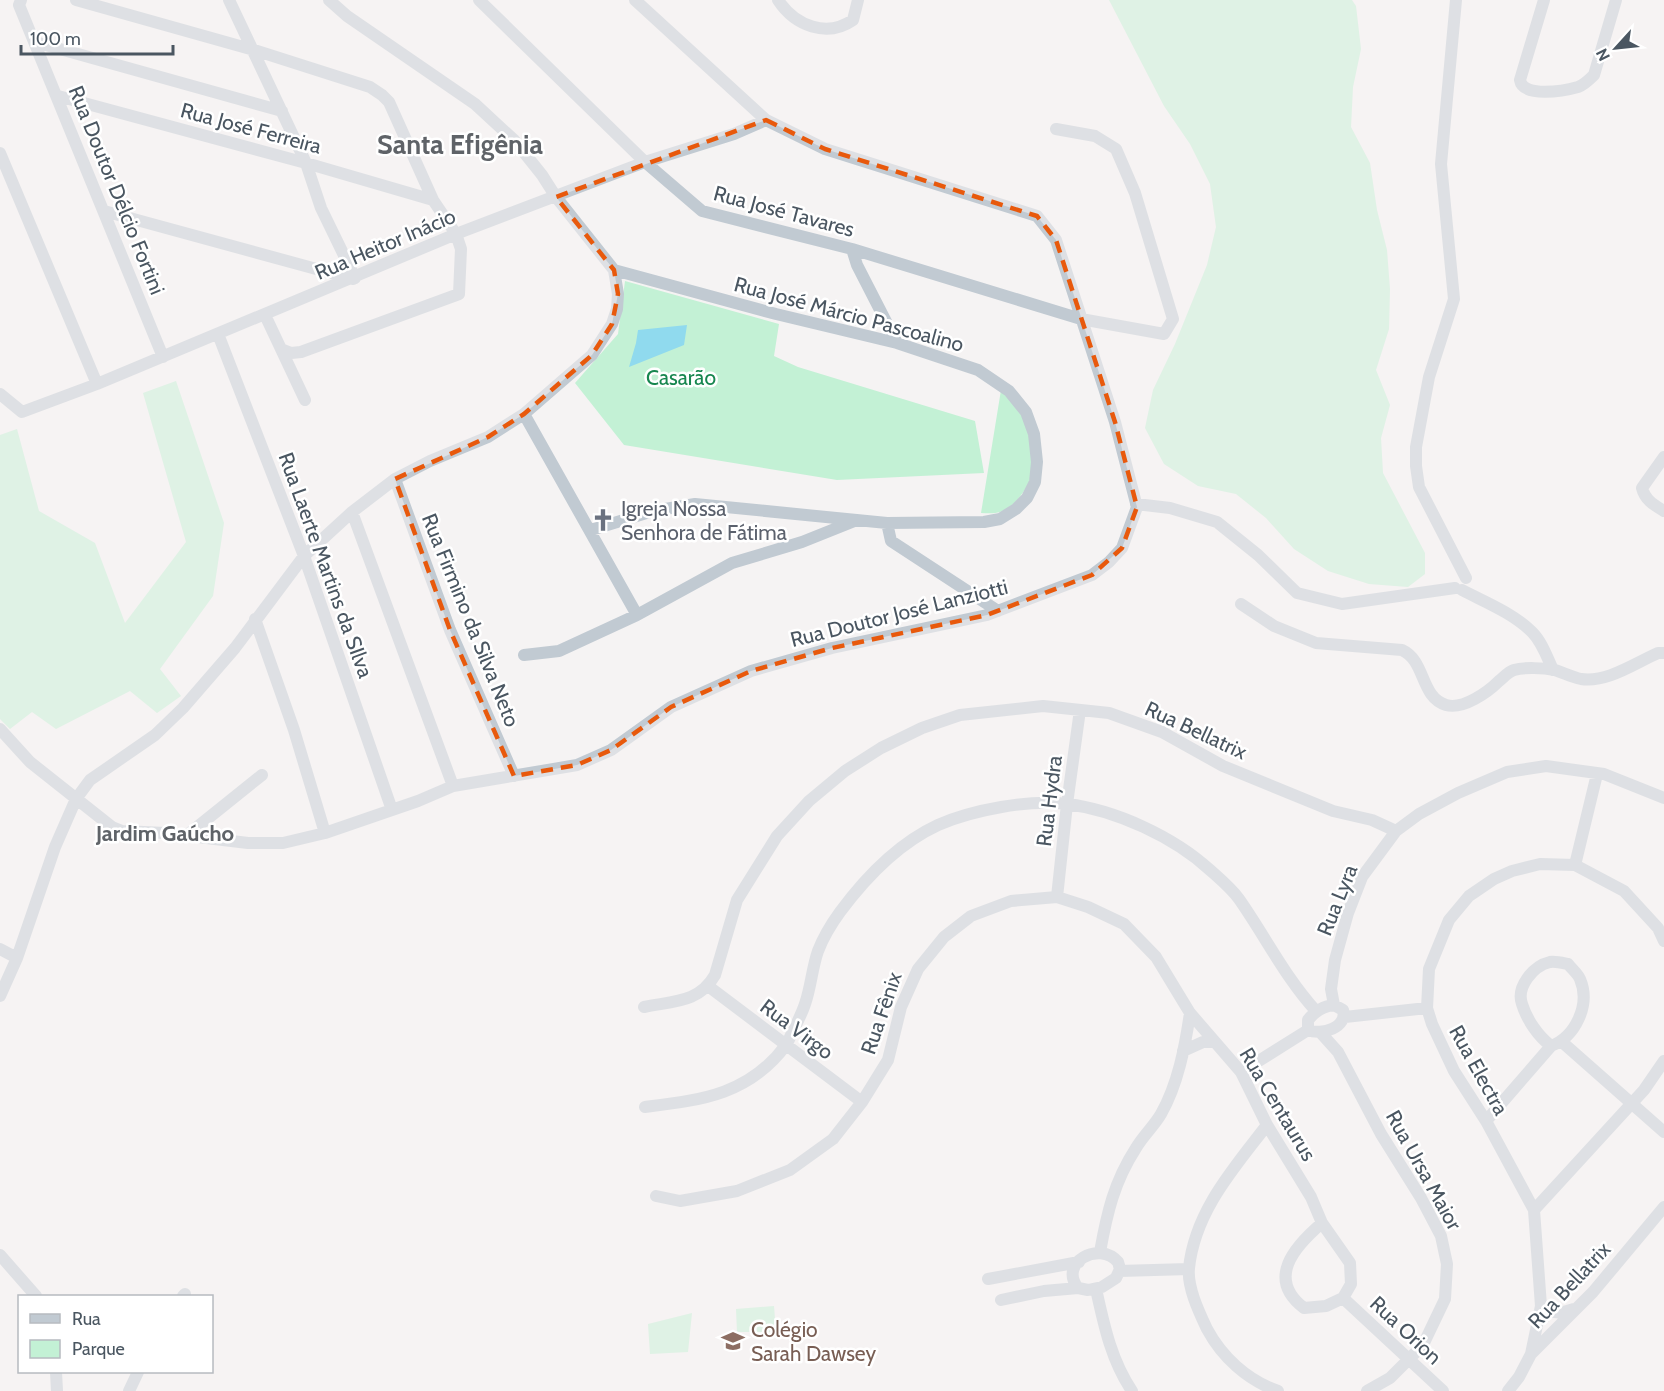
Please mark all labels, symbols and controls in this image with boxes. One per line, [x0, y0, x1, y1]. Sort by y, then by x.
scale bar [21, 18, 172, 56]
north arrow [1586, 18, 1646, 78]
text: 100 m [30, 28, 81, 50]
text: N [1592, 45, 1614, 64]
street label: Rua Doutor Délcio Fortini [64, 82, 170, 298]
street label: Rua José Ferreira [178, 97, 324, 159]
district label: Santa Efigênia [377, 128, 544, 161]
street label: Rua José Tavares [711, 180, 857, 242]
street label: Rua Heitor Inácio [311, 203, 459, 285]
street label: Rua José Márcio Pascoalino [731, 271, 967, 357]
park label: Casarão [646, 365, 716, 390]
street label: Rua Laerte Martins da SIlva [274, 449, 378, 681]
place label: Igreja Nossa Senhora de Fátima [621, 496, 787, 545]
church icon: Igreja Nossa Senhora de Fátima [590, 507, 616, 533]
street label: Rua Firmino da Silva Neto [417, 510, 525, 730]
street label: Rua Doutor José Lanziotti [788, 574, 1010, 652]
street label: Rua Bellatrix [1141, 696, 1251, 764]
street label: Rua Hydra [1031, 754, 1067, 848]
district label: Jardim Gaúcho [95, 820, 234, 847]
street label: Rua Lyra [1311, 861, 1363, 939]
street label: Rua Fênix [855, 969, 907, 1057]
street label: Rua Virgo [756, 993, 838, 1065]
street label: Rua Electra [1444, 1021, 1514, 1119]
street label: Rua Centaurus [1234, 1043, 1322, 1165]
street label: Rua Ursa Maior [1381, 1106, 1467, 1234]
street label: Rua Bellatrix [1523, 1236, 1615, 1334]
street label: Rua Orion [1365, 1291, 1447, 1369]
legend [18, 1295, 213, 1373]
text: Rua [72, 1308, 101, 1330]
place label: Colégio Sarah Dawsey [751, 1317, 876, 1366]
school or university icon: Colégio Sarah Dawsey [720, 1328, 746, 1354]
text: Parque [72, 1338, 125, 1360]

